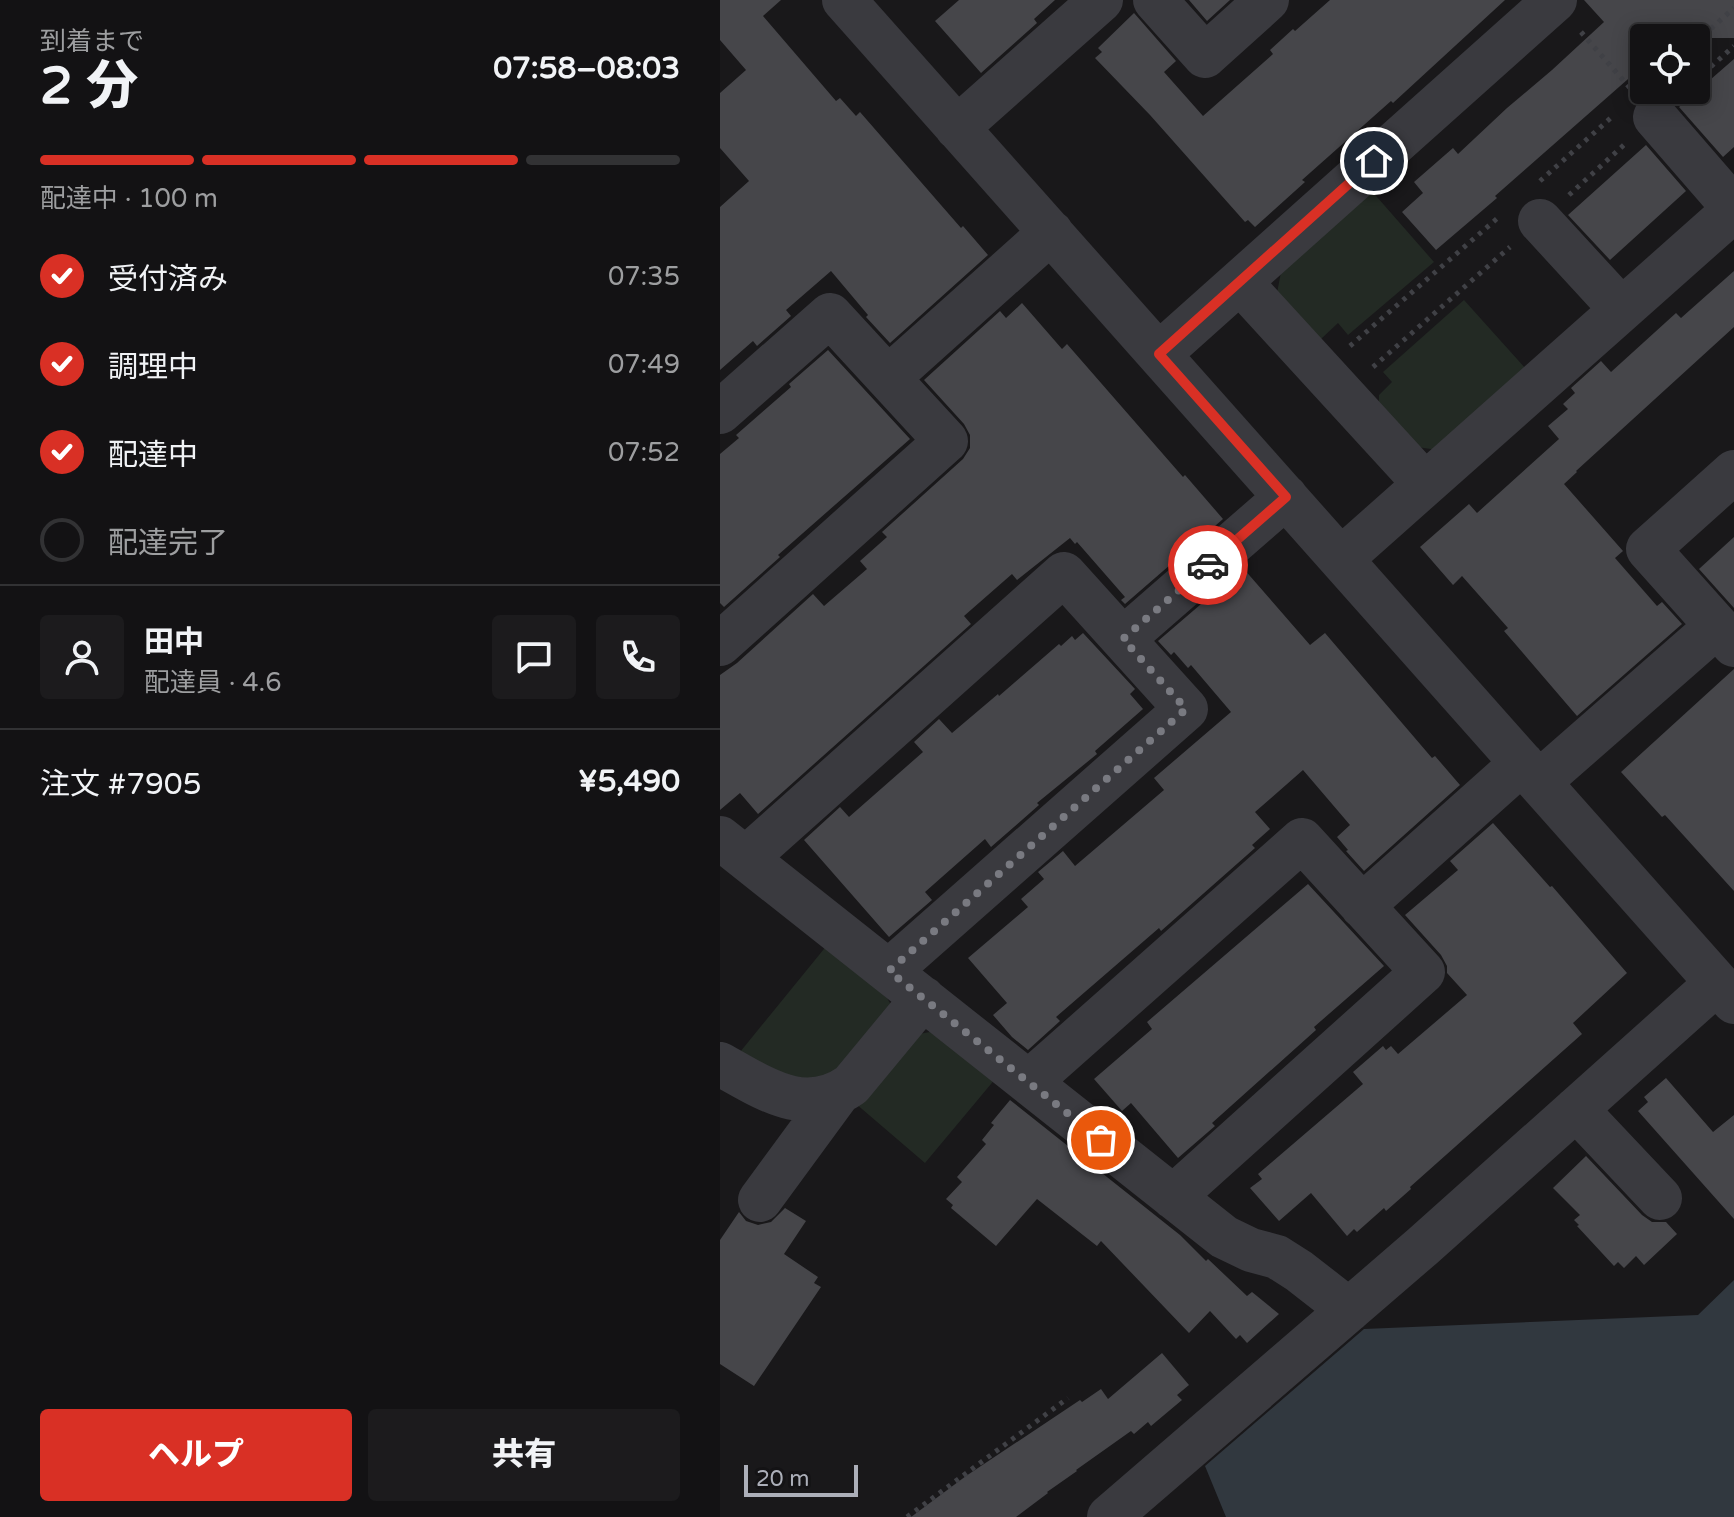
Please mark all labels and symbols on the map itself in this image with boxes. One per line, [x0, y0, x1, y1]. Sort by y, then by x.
pin [1340, 127, 1408, 195]
courier [1168, 525, 1248, 605]
pin [1067, 1106, 1135, 1174]
scale bar [744, 1461, 858, 1497]

